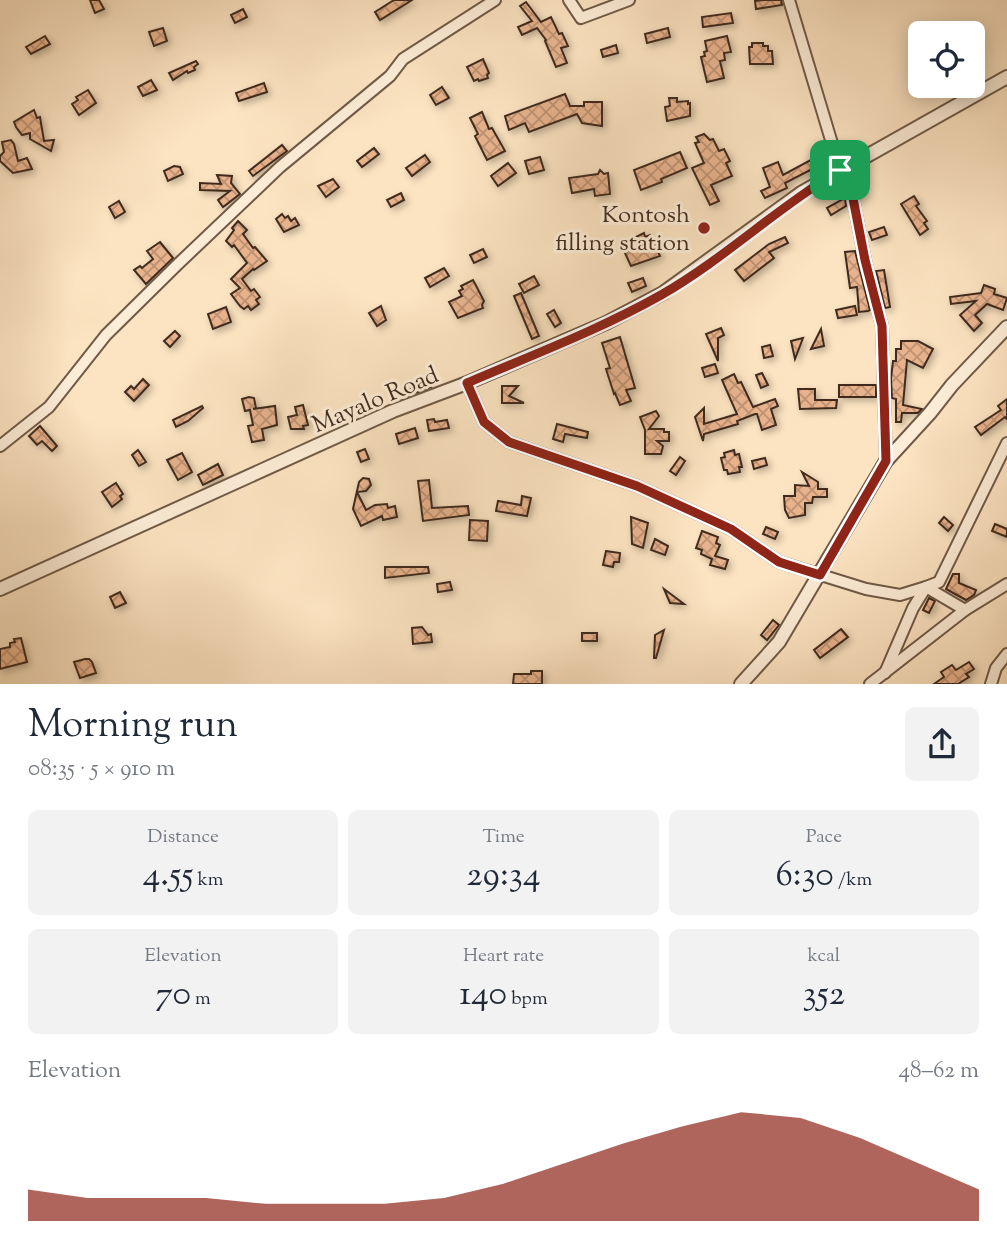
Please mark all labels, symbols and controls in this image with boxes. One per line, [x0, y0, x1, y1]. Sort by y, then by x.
map controls [908, 21, 985, 98]
button: locate [908, 21, 985, 98]
pin [810, 140, 870, 200]
icon: arrive [821, 151, 859, 189]
place label: Kontosh filling station [555, 199, 690, 261]
marker: Kontosh filling station [696, 220, 712, 236]
street label: Mayalo Road [307, 359, 445, 443]
text: Morning run [28, 700, 238, 754]
button: share [905, 707, 979, 781]
text: 08:35 · 5 × 910 m [28, 753, 175, 786]
text: Distance [147, 824, 219, 851]
text: Time [482, 824, 525, 851]
text: Pace [806, 824, 842, 851]
text: 4.55 [143, 851, 193, 902]
text: 29:34 [466, 851, 541, 902]
text: 6:30 [775, 851, 834, 902]
text: km [193, 867, 224, 894]
text: /km [834, 867, 872, 894]
text: Elevation [145, 943, 222, 970]
text: Heart rate [463, 943, 544, 970]
text: kcal [808, 943, 840, 970]
text: 70 [156, 970, 191, 1021]
text: 140 [459, 970, 507, 1021]
text: 352 [803, 970, 845, 1021]
text: m [191, 986, 211, 1013]
text: bpm [507, 986, 548, 1013]
text: Elevation [28, 1055, 121, 1088]
text: 48–62 m [899, 1055, 979, 1088]

